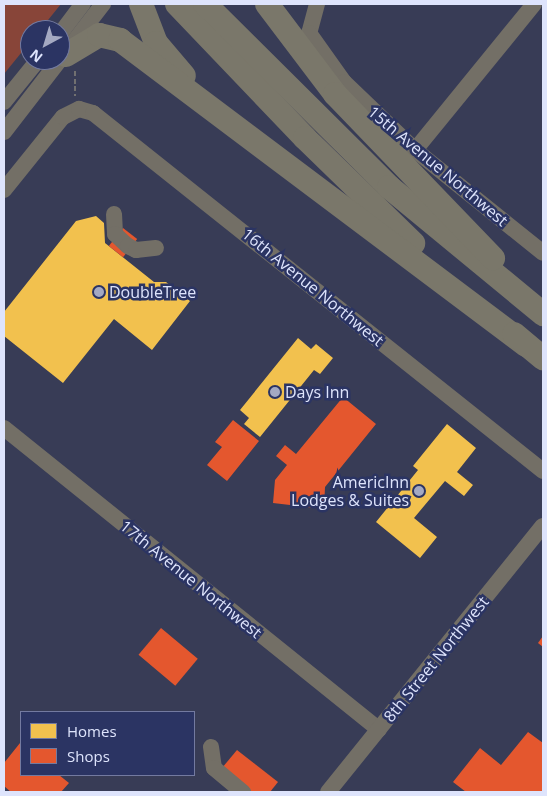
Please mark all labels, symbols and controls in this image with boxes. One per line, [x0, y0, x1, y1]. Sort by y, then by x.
north arrow [20, 20, 70, 70]
text: N [25, 45, 46, 67]
street label: 15th Avenue Northwest [364, 102, 512, 230]
street label: 16th Avenue Northwest [238, 224, 388, 350]
place label: DoubleTree [109, 282, 196, 302]
marker: DoubleTree [93, 286, 105, 298]
place label: Days Inn [285, 382, 349, 402]
marker: Days Inn [269, 386, 281, 398]
place label: AmericInn Lodges & Suites [291, 472, 409, 510]
marker: AmericInn Lodges & Suites [413, 485, 425, 497]
street label: 17th Avenue Northwest [116, 516, 266, 642]
street label: 8th Street Northwest [379, 592, 493, 726]
legend [20, 711, 195, 776]
text: Homes [67, 721, 117, 741]
text: Shops [67, 746, 110, 766]

